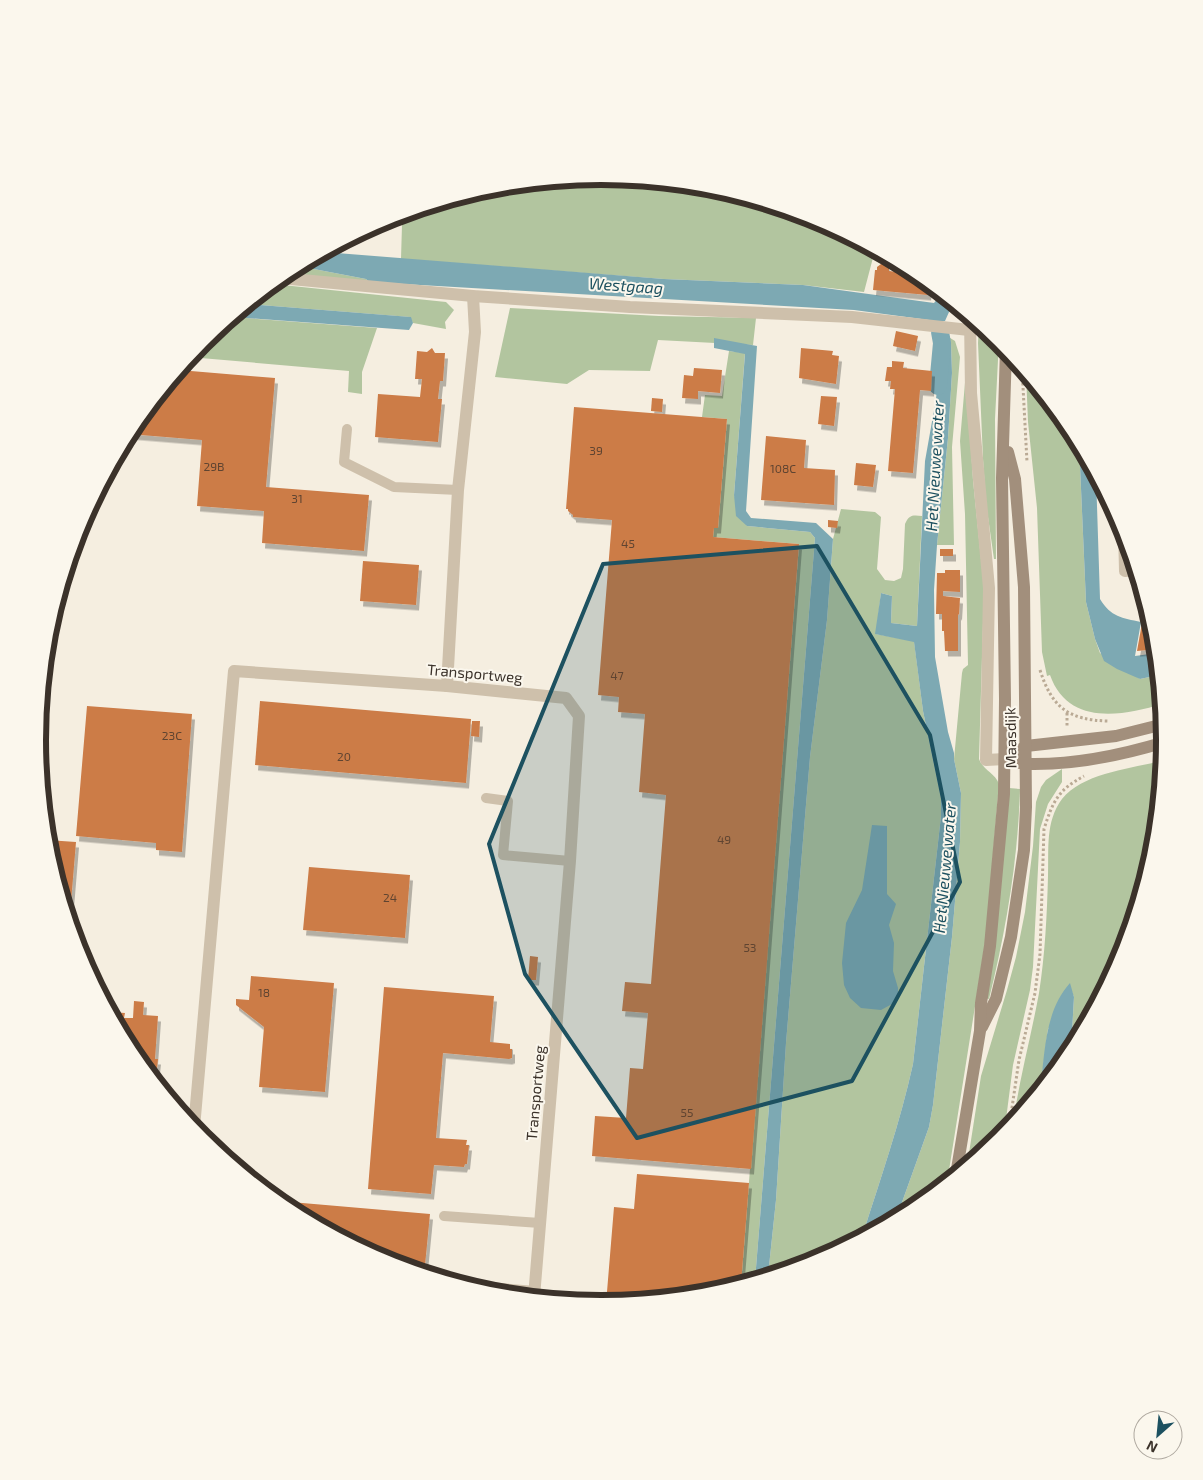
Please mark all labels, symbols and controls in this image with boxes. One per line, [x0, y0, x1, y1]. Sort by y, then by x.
water label: Westgaag [588, 273, 664, 297]
water label: Het Nieuwe water [921, 400, 947, 532]
house number: 39 [589, 443, 603, 457]
house number: 29B [203, 459, 225, 473]
house number: 108C [770, 461, 796, 475]
house number: 31 [291, 491, 303, 505]
house number: 45 [621, 536, 635, 550]
street label: Transportweg [427, 660, 524, 686]
house number: 47 [610, 668, 624, 682]
street label: Maasdijk [1000, 707, 1021, 769]
house number: 23C [162, 728, 182, 742]
house number: 20 [337, 749, 351, 763]
water label: Het Nieuwe water [929, 801, 959, 934]
house number: 49 [717, 832, 731, 846]
house number: 24 [383, 890, 397, 904]
house number: 53 [743, 940, 757, 954]
house number: 18 [258, 985, 270, 999]
street label: Transportweg [522, 1044, 548, 1141]
house number: 55 [681, 1105, 693, 1119]
north arrow [1133, 1410, 1183, 1460]
text: N [1144, 1437, 1160, 1457]

